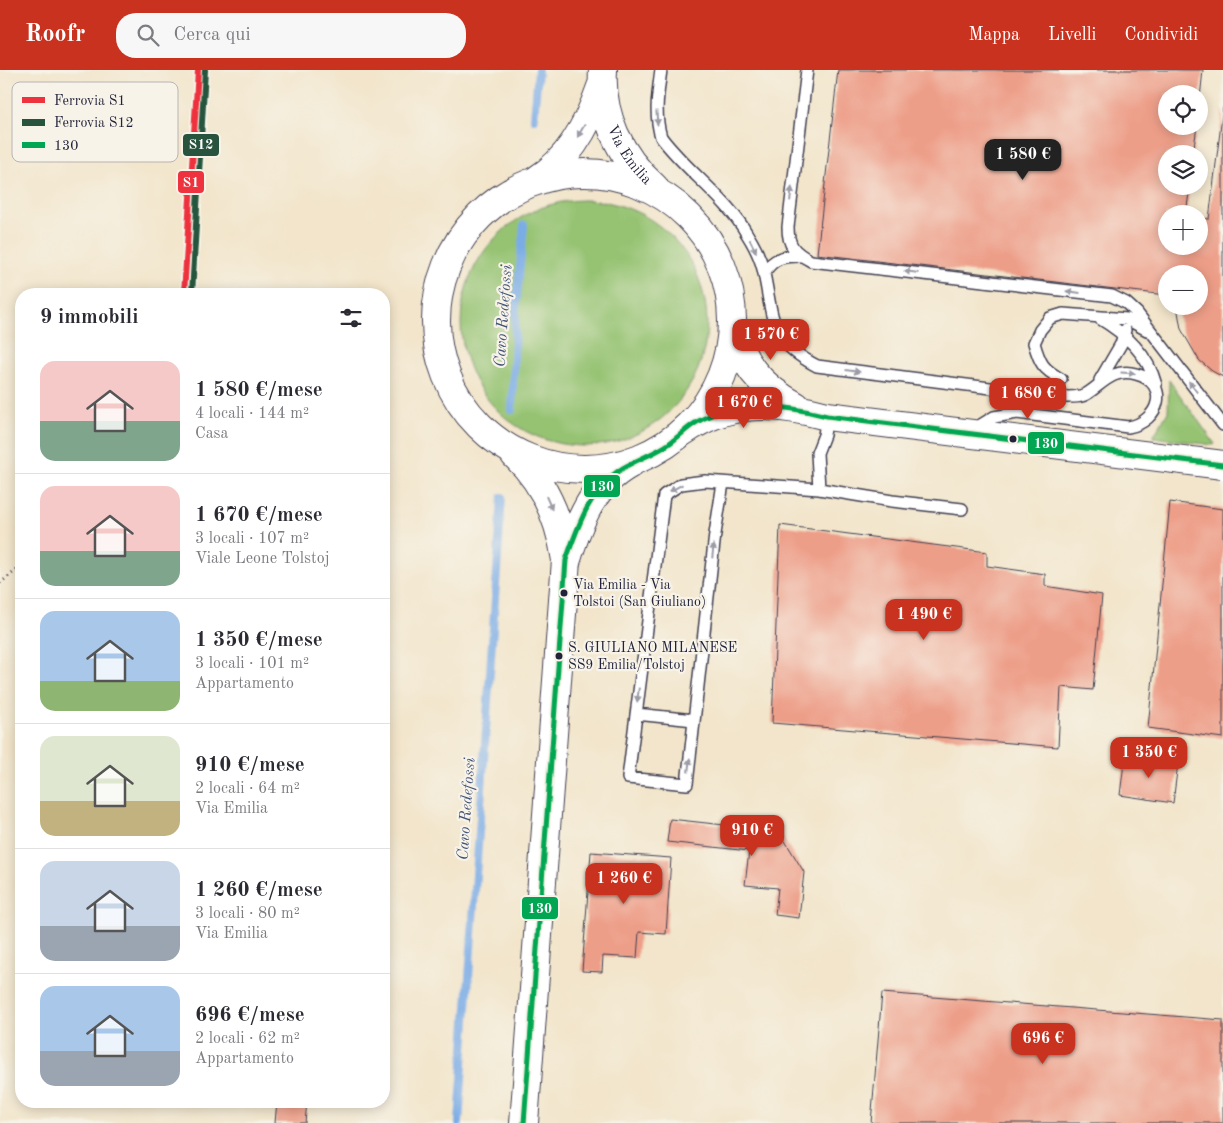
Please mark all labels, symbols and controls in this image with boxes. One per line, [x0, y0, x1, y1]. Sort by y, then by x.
search box [116, 13, 466, 58]
icon: search [134, 21, 162, 49]
text: Roofr [25, 23, 86, 47]
text: Cerca qui [174, 26, 251, 45]
text: Mappa [968, 26, 1020, 44]
text: Livelli [1048, 26, 1096, 44]
text: Condividi [1124, 26, 1198, 44]
legend [12, 82, 178, 162]
map controls [1158, 85, 1208, 315]
button: locate [1158, 85, 1208, 135]
text: Ferrovia S1 [54, 94, 126, 108]
one-way arrow [653, 111, 661, 127]
text: Ferrovia S12 [54, 116, 134, 130]
street label: Via Emilia [604, 123, 655, 188]
one-way arrow [577, 125, 586, 138]
line badge: S12 [182, 133, 220, 157]
text: S12 [189, 138, 213, 152]
pin: 1 580 € [977, 138, 1069, 181]
text: 130 [54, 139, 78, 153]
button: layers [1158, 145, 1208, 195]
text: 1 580 € [995, 147, 1051, 163]
line badge: S1 [177, 170, 205, 194]
text: S1 [183, 176, 199, 190]
one-way arrow [787, 185, 795, 201]
button: + [1158, 205, 1208, 255]
one-way arrow [749, 238, 757, 253]
water label: Cavo Redefossi [492, 264, 516, 368]
button: − [1158, 265, 1208, 315]
one-way arrow [903, 268, 919, 276]
one-way arrow [1064, 288, 1080, 296]
icon: filters [337, 304, 365, 332]
text: 9 immobili [40, 307, 138, 328]
pin: 1 570 € [725, 318, 817, 361]
text: 1 570 € [743, 327, 799, 343]
one-way arrow [845, 367, 861, 375]
one-way arrow [1121, 370, 1137, 378]
pin: 1 680 € [982, 378, 1074, 420]
text: 1 580 €/mese [195, 380, 323, 401]
one-way arrow [1188, 380, 1198, 394]
icon: home [80, 381, 140, 441]
pin: 1 670 € [698, 386, 790, 429]
text: 1 680 € [1000, 386, 1056, 402]
text: 1 670 € [716, 395, 772, 411]
text: 4 locali · 144 m² [195, 406, 309, 422]
text: Casa [195, 426, 228, 442]
line badge: 130 [1027, 431, 1065, 455]
unlabelled marker [1008, 434, 1018, 444]
text: 130 [1034, 437, 1058, 451]
line badge: 130 [583, 474, 621, 498]
text: 130 [590, 480, 614, 494]
one-way arrow [669, 484, 682, 493]
one-way arrow [546, 496, 554, 510]
text: 1 670 €/mese [195, 505, 323, 526]
icon: home [80, 506, 140, 566]
text: 3 locali · 107 m² [195, 531, 309, 547]
one-way arrow [709, 543, 717, 559]
text: Viale Leone Tolstoj [195, 551, 330, 567]
place label: Via Emilia - Via Tolstoi (San Giuliano) [573, 578, 706, 609]
marker: Via Emilia - Via Tolstoi (San Giuliano) [559, 588, 569, 598]
pin: 1 490 € [878, 598, 970, 641]
text: 1 490 € [896, 607, 952, 623]
text: 1 350 €/mese [195, 630, 323, 651]
icon: home [80, 631, 140, 691]
place label: S. GIULIANO MILANESE SS9 Emilia/Tolstoj [568, 641, 737, 672]
marker: S. GIULIANO MILANESE SS9 Emilia/Tolstoj [554, 651, 564, 661]
text: 3 locali · 101 m² [195, 656, 309, 672]
text: Appartamento [195, 676, 294, 692]
one-way arrow [634, 687, 642, 703]
pin: 1 350 € [1103, 736, 1195, 779]
text: 1 350 € [1121, 745, 1177, 761]
text: 910 €/mese [195, 755, 305, 776]
icon: home [80, 756, 140, 816]
water label: Cavo Redefossi [455, 757, 479, 861]
one-way arrow [685, 757, 693, 773]
text: 2 locali · 64 m² [195, 781, 300, 797]
text: Via Emilia [195, 801, 268, 817]
pin: 910 € [717, 814, 787, 857]
text: 910 € [731, 823, 773, 839]
pin: 1 260 € [578, 862, 670, 905]
text: 1 260 € [596, 871, 652, 887]
text: 1 260 €/mese [195, 880, 323, 901]
icon: home [80, 881, 140, 941]
line badge: 130 [521, 896, 559, 920]
text: 130 [528, 902, 552, 916]
text: 3 locali · 80 m² [195, 906, 300, 922]
text: Via Emilia [195, 926, 268, 942]
text: 696 €/mese [195, 1005, 305, 1026]
icon: home [80, 1006, 140, 1066]
pin: 696 € [1008, 1022, 1078, 1065]
text: 2 locali · 62 m² [195, 1031, 300, 1047]
text: 696 € [1022, 1031, 1064, 1047]
text: Appartamento [195, 1051, 294, 1067]

